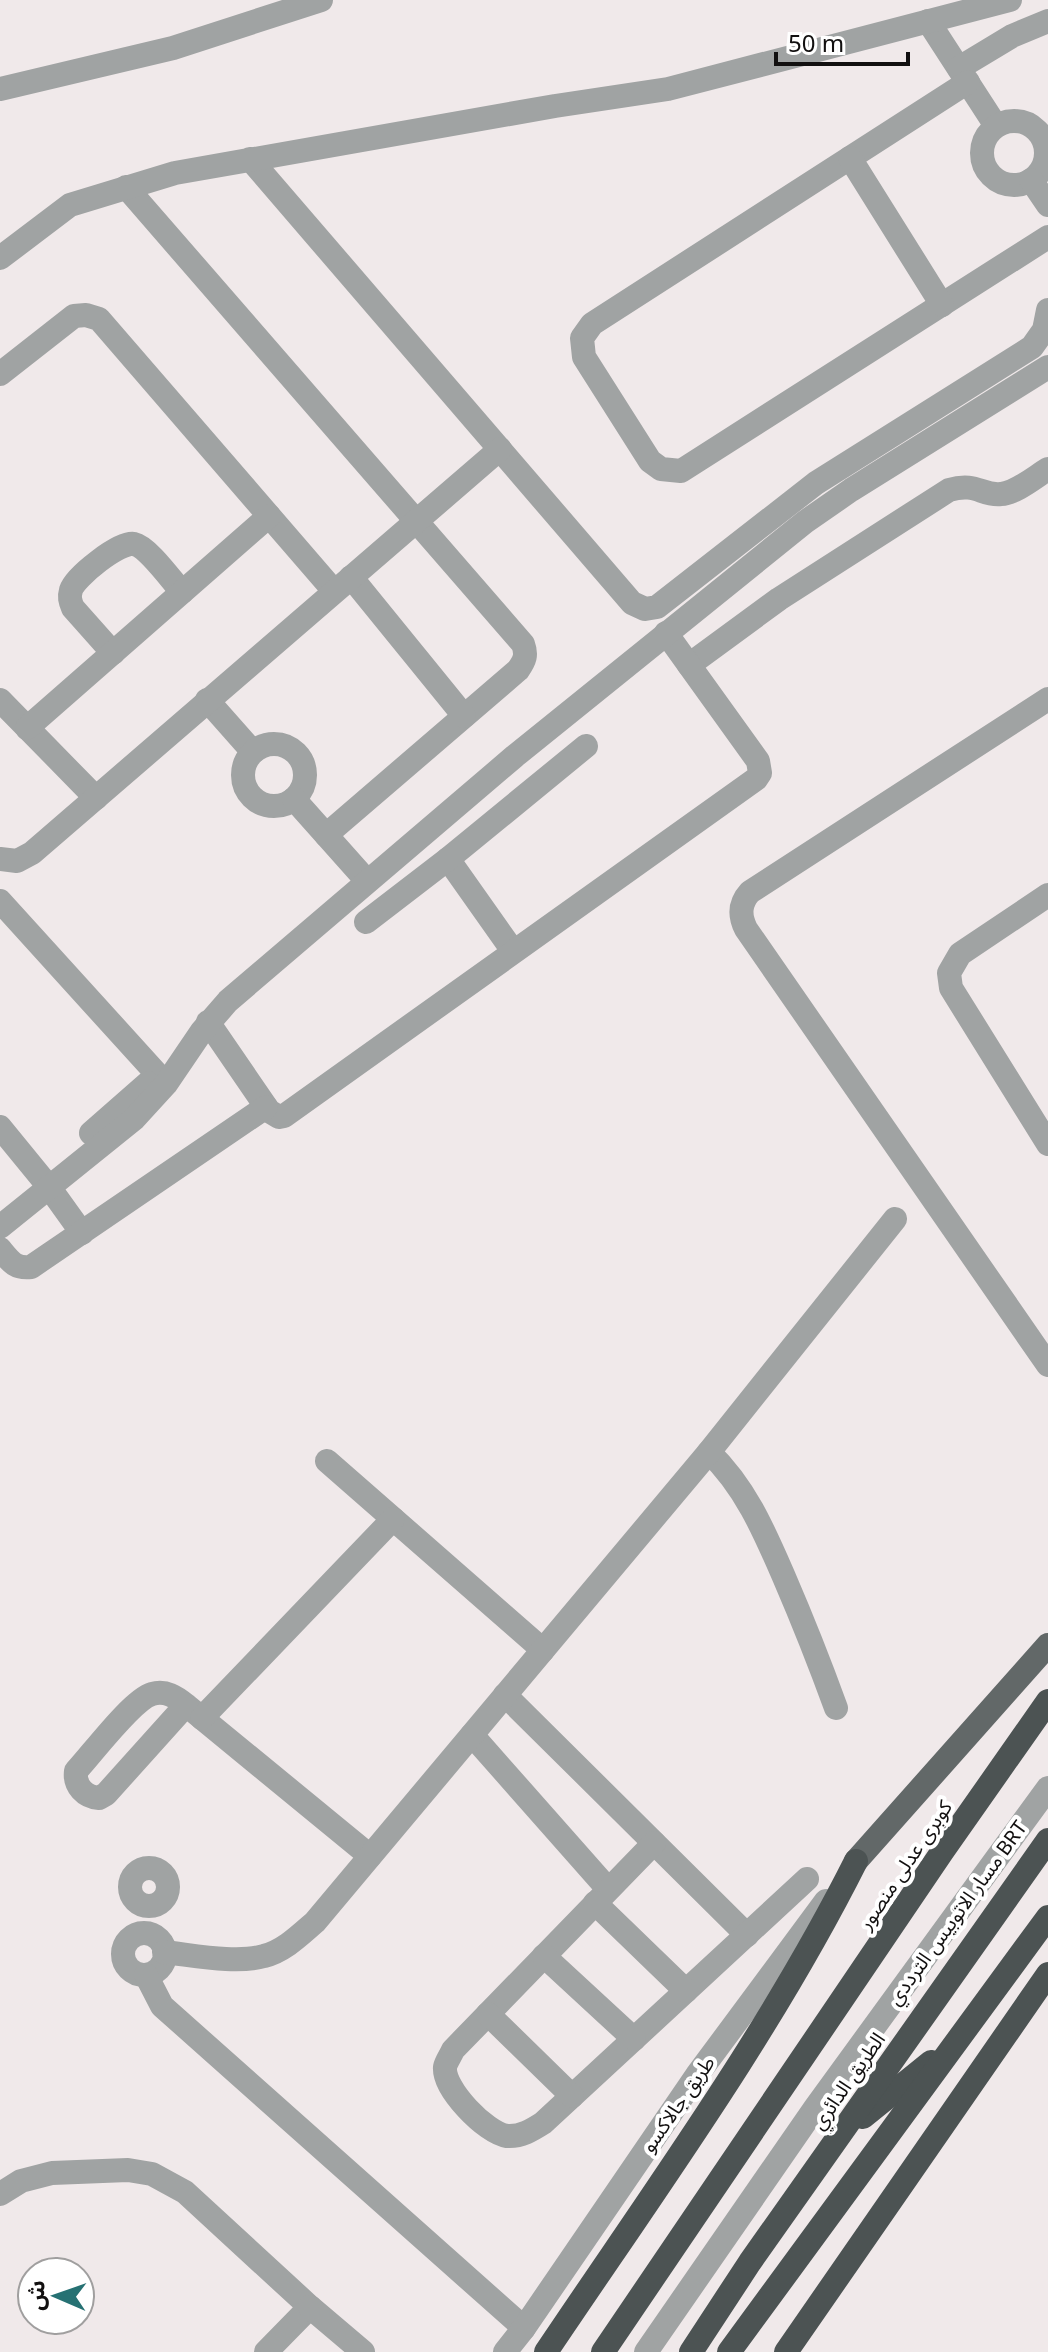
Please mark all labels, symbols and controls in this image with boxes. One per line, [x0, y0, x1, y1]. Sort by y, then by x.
scale bar [776, 16, 908, 66]
text: 50 m [788, 26, 844, 59]
street label: كوبرى عدلى منصور [851, 1794, 958, 1935]
street label: مسار الاتوبيس الترددي BRT [880, 1815, 1035, 2012]
street label: الطريق الدائري [804, 2027, 893, 2136]
street label: طريق جالاكسو [634, 2050, 721, 2157]
north arrow [16, 2256, 96, 2336]
text: ش [19, 2280, 51, 2311]

